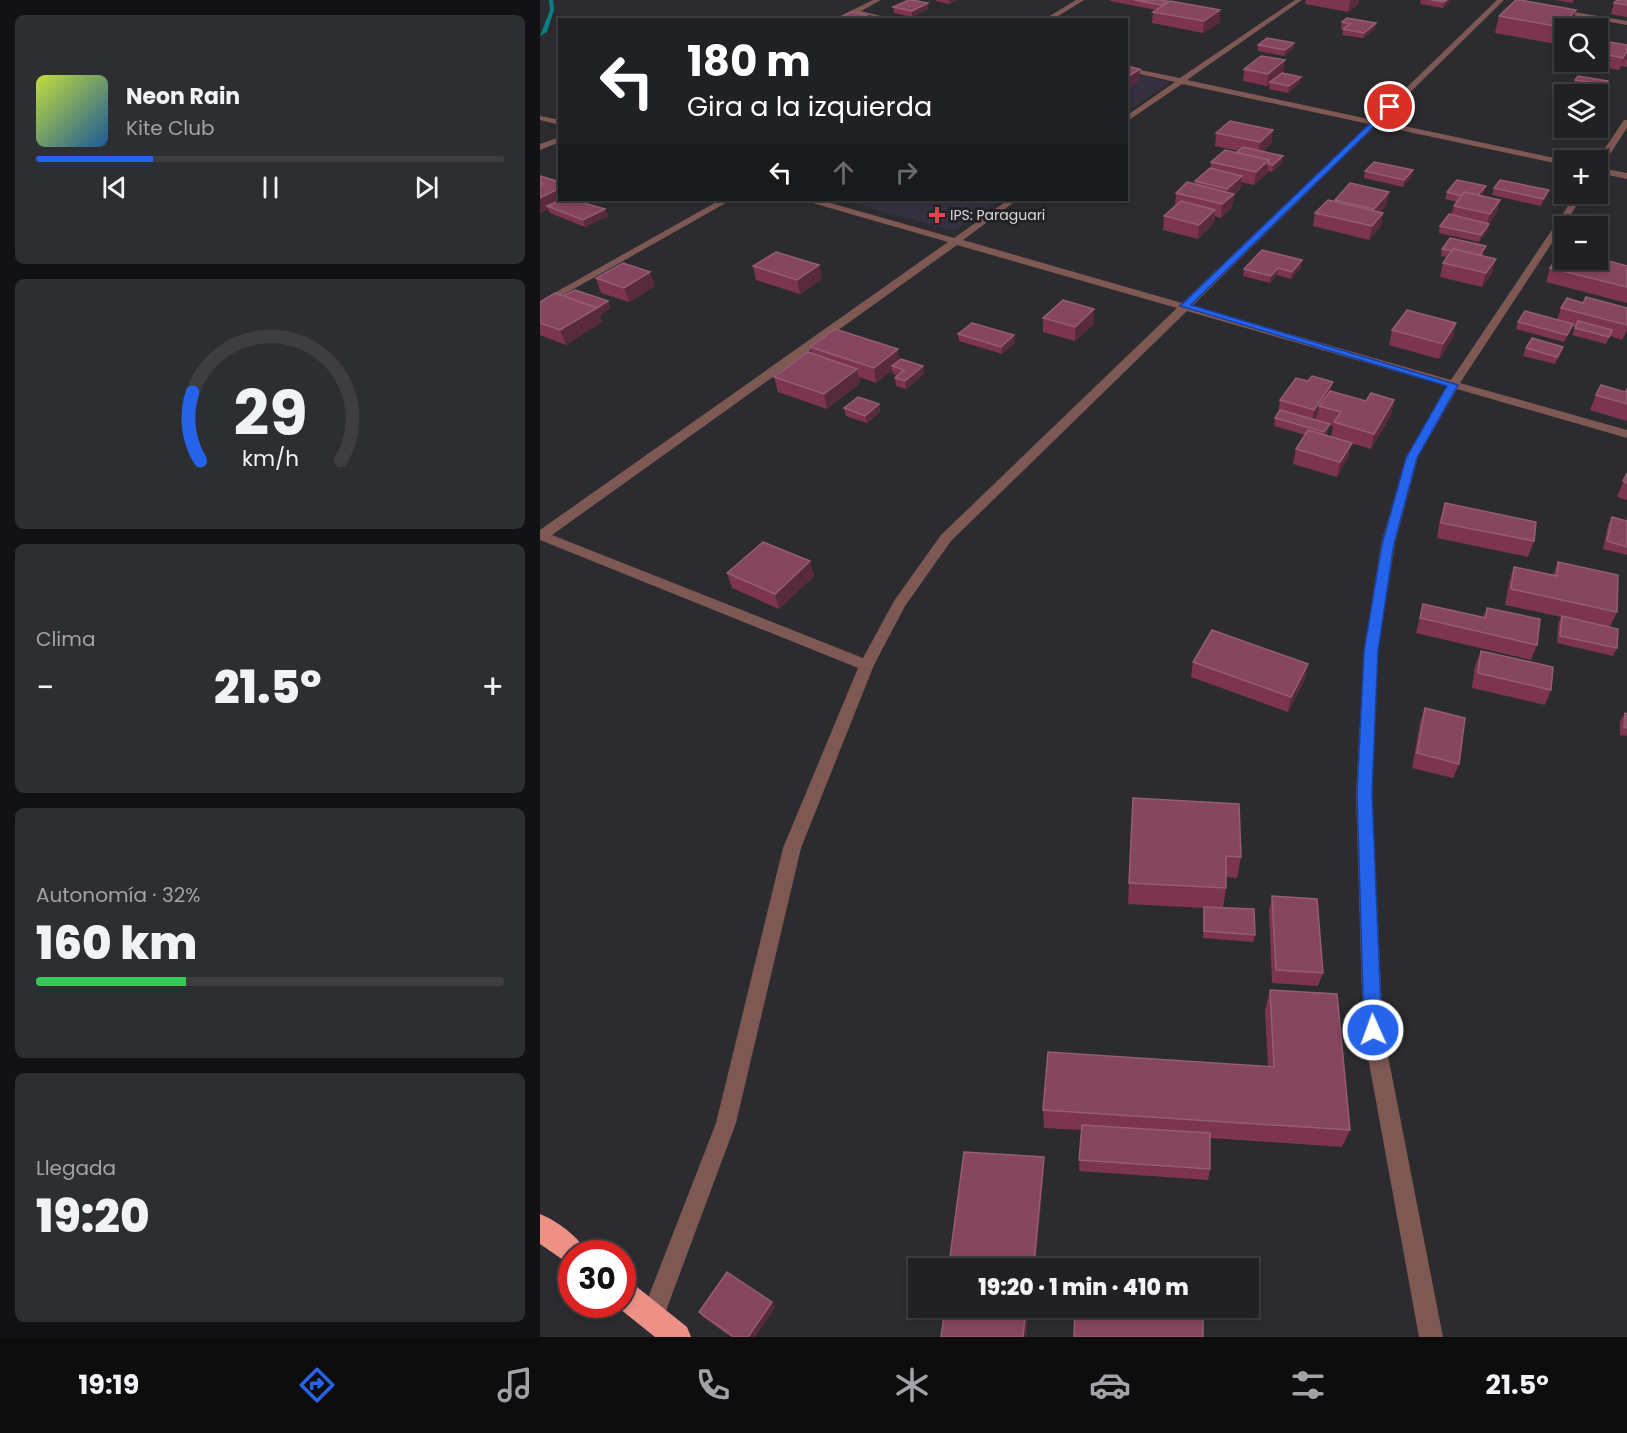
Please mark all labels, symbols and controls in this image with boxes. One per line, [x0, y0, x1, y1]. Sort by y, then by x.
map controls [1554, 18, 1608, 270]
button: search [1554, 18, 1608, 72]
text: 180 m [687, 32, 811, 91]
icon: left [588, 42, 666, 120]
text: Neon Rain [126, 81, 240, 112]
pin [1364, 81, 1415, 132]
button: layers [1554, 84, 1608, 138]
text: Gira a la izquierda [687, 88, 932, 125]
icon: arrive [1373, 90, 1406, 123]
text: Kite Club [126, 114, 215, 142]
button: + [1554, 150, 1608, 204]
icon: left [764, 156, 797, 189]
icon: ahead [827, 156, 860, 189]
icon: right [890, 156, 923, 189]
icon: previous [98, 171, 131, 204]
icon: pause [254, 171, 287, 204]
icon: next [410, 171, 443, 204]
place label: IPS: Paraguari [950, 205, 1045, 225]
marker: IPS: Paraguari [928, 206, 946, 224]
button: − [1554, 216, 1608, 270]
text: 29 [233, 369, 307, 457]
text: km/h [241, 444, 299, 475]
text: Clima [36, 625, 95, 653]
text: 21.5° [214, 656, 322, 719]
text: − [36, 664, 54, 711]
text: + [481, 664, 504, 711]
text: Autonomía · 32% [36, 881, 200, 909]
text: 160 km [36, 912, 197, 975]
position arrow [1341, 998, 1405, 1062]
text: Llegada [36, 1154, 116, 1182]
text: 19:20 [36, 1185, 149, 1248]
speed limit sign: 30 [558, 1240, 636, 1318]
text: 19:20 · 1 min · 410 m [978, 1272, 1189, 1303]
icon: directions [296, 1364, 338, 1406]
icon: music [494, 1364, 536, 1406]
icon: phone [692, 1364, 734, 1406]
icon: climate [891, 1364, 933, 1406]
icon: car [1089, 1364, 1131, 1406]
icon: filters [1287, 1364, 1329, 1406]
text: 19:19 [78, 1366, 139, 1403]
text: 21.5° [1486, 1366, 1549, 1403]

